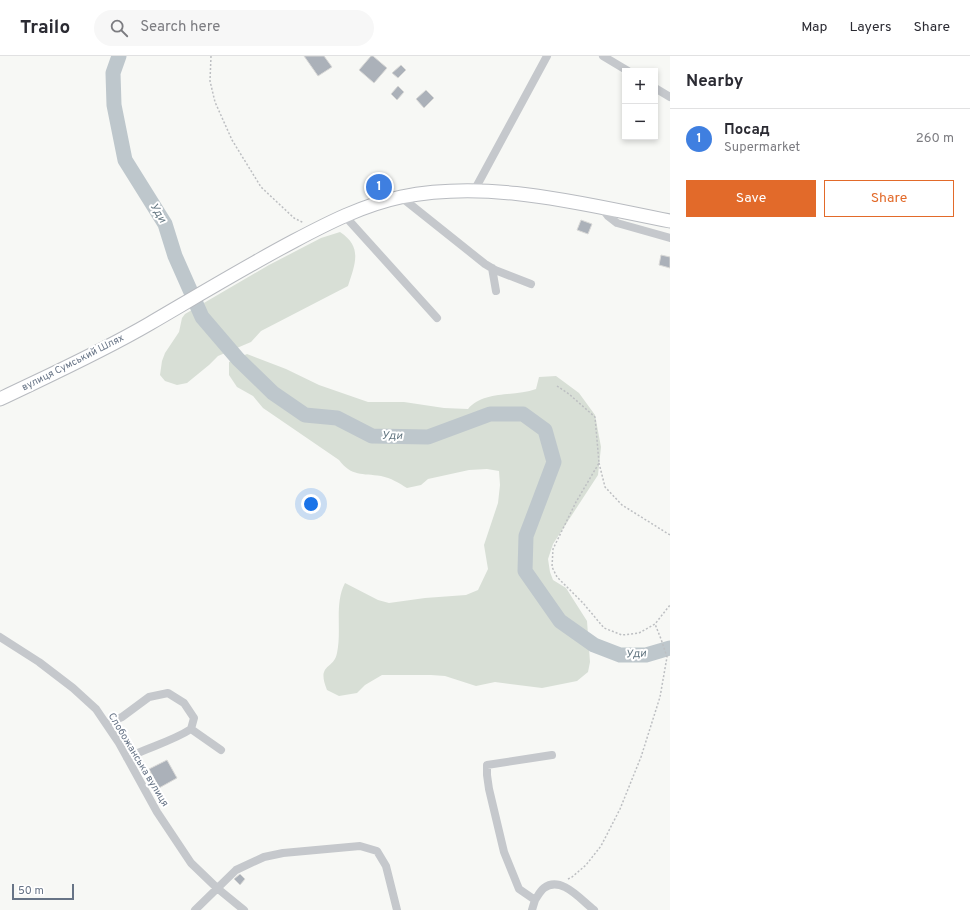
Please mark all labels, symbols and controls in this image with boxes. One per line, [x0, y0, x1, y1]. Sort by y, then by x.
search box [94, 10, 374, 46]
text: Trailo [20, 16, 70, 40]
icon: search [108, 17, 130, 39]
text: Search here [140, 18, 220, 37]
text: Map [801, 19, 827, 36]
text: Layers [849, 19, 891, 36]
text: Share [913, 19, 950, 36]
map controls [622, 68, 658, 140]
button: + [622, 68, 658, 104]
text: Nearby [686, 71, 743, 93]
button: − [622, 104, 658, 140]
text: Посад [724, 121, 770, 140]
text: 1 [696, 131, 702, 147]
text: 260 m [916, 131, 954, 147]
text: Supermarket [724, 140, 800, 156]
pin: 1 [366, 172, 392, 202]
button: Save [686, 180, 816, 217]
button: Share [824, 180, 954, 217]
water label: Уди [147, 201, 170, 226]
street label: вулиця Сумський Шлях [20, 332, 126, 394]
water label: Уди [382, 429, 403, 443]
your location [301, 494, 321, 514]
water label: Уди [625, 646, 647, 662]
street label: Слобожанська вулиця [105, 711, 171, 809]
scale bar [12, 882, 74, 901]
text: 50 m [18, 884, 44, 898]

